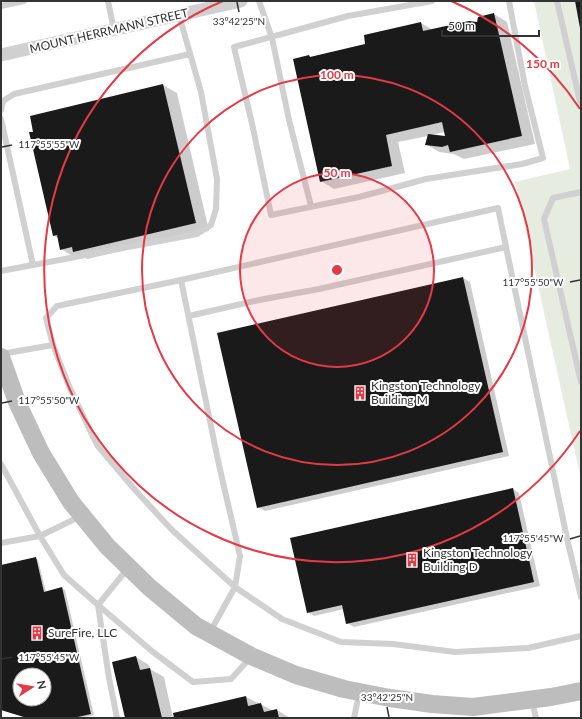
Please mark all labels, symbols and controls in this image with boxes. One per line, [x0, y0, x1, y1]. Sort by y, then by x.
street label: MOUNT HERRMANN STREET [28, 5, 190, 56]
scale bar [442, 12, 539, 38]
text: 33°42'25"N [213, 15, 265, 27]
text: 50 m [448, 18, 475, 33]
text: 150 m [526, 56, 560, 71]
text: 100 m [320, 67, 354, 82]
text: 117°55'55"W [19, 138, 80, 150]
text: 50 m [324, 165, 350, 180]
centre of rings [330, 263, 344, 277]
text: 117°55'50"W [503, 276, 564, 288]
place label: Kingston Technology Building M [371, 378, 481, 407]
building icon: Kingston Technology Building M [352, 385, 368, 401]
text: 117°55'50"W [19, 394, 80, 406]
text: 117°55'45"W [503, 532, 564, 544]
place label: Kingston Technology Building D [423, 545, 533, 574]
building icon: Kingston Technology Building D [404, 552, 420, 568]
building icon: SureFire, LLC [29, 625, 45, 641]
place label: SureFire, LLC [48, 625, 117, 640]
text: 117°55'45"W [19, 651, 80, 663]
north arrow [12, 667, 52, 707]
text: N [35, 679, 50, 690]
text: 33°42'25"N [361, 691, 413, 703]

